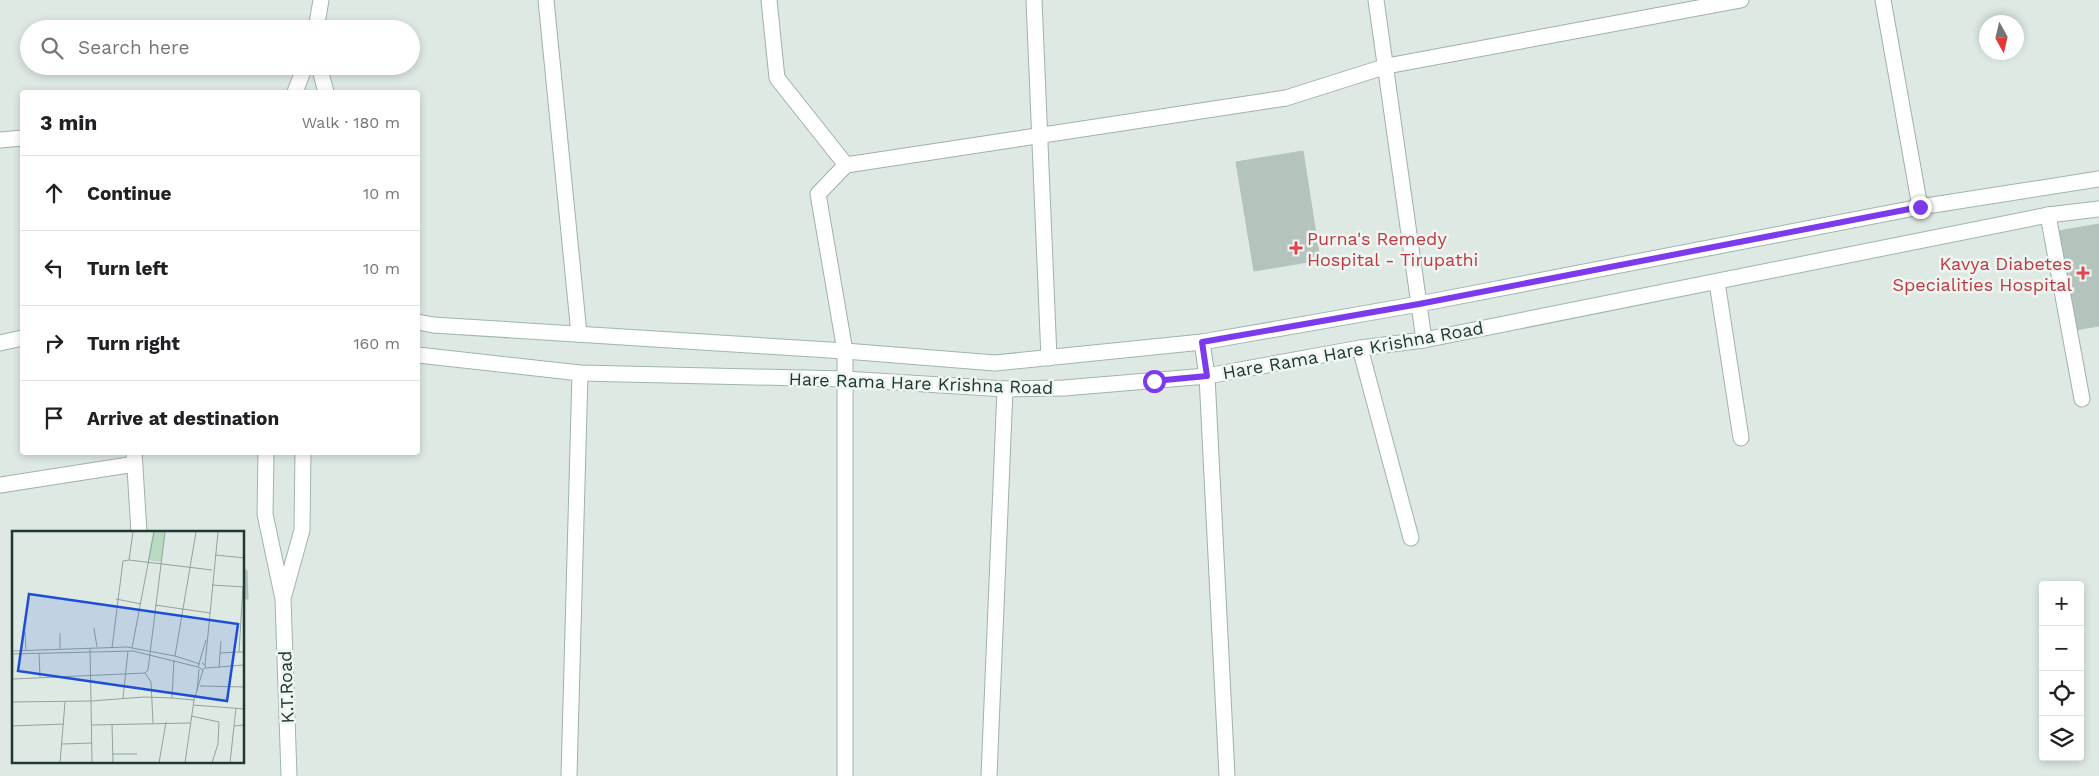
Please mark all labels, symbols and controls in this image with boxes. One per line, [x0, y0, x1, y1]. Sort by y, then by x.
north arrow [1979, 15, 2024, 60]
search box [20, 20, 420, 75]
icon: search [38, 34, 66, 62]
text: Search here [78, 36, 189, 59]
text: 3 min [40, 110, 97, 135]
text: Walk · 180 m [302, 113, 400, 132]
icon: ahead [40, 179, 68, 207]
text: Continue [87, 182, 171, 205]
text: 10 m [363, 184, 400, 203]
route end [1909, 196, 1932, 219]
place label: Purna's Remedy Hospital - Tirupathi [1307, 228, 1478, 270]
marker: Purna's Remedy Hospital - Tirupathi [1289, 241, 1303, 255]
place label: Kavya Diabetes Specialities Hospital [1893, 253, 2072, 295]
icon: left [40, 254, 68, 282]
text: Turn left [87, 257, 168, 280]
text: 10 m [363, 259, 400, 278]
marker: Kavya Diabetes Specialities Hospital [2076, 266, 2090, 280]
street label: Hare Rama Hare Krishna Road [1221, 317, 1485, 383]
icon: right [40, 329, 68, 357]
text: Turn right [87, 332, 180, 355]
text: 160 m [353, 334, 400, 353]
street label: Hare Rama Hare Krishna Road [788, 368, 1054, 398]
route start [1143, 370, 1166, 393]
icon: arrive [40, 404, 68, 432]
text: Arrive at destination [87, 407, 279, 430]
inset map [12, 531, 245, 764]
map controls [2039, 581, 2084, 761]
button: + [2039, 581, 2084, 626]
button: − [2039, 626, 2084, 671]
street label: K.T.Road [274, 650, 298, 724]
button: locate [2039, 671, 2084, 716]
button: layers [2039, 716, 2084, 761]

